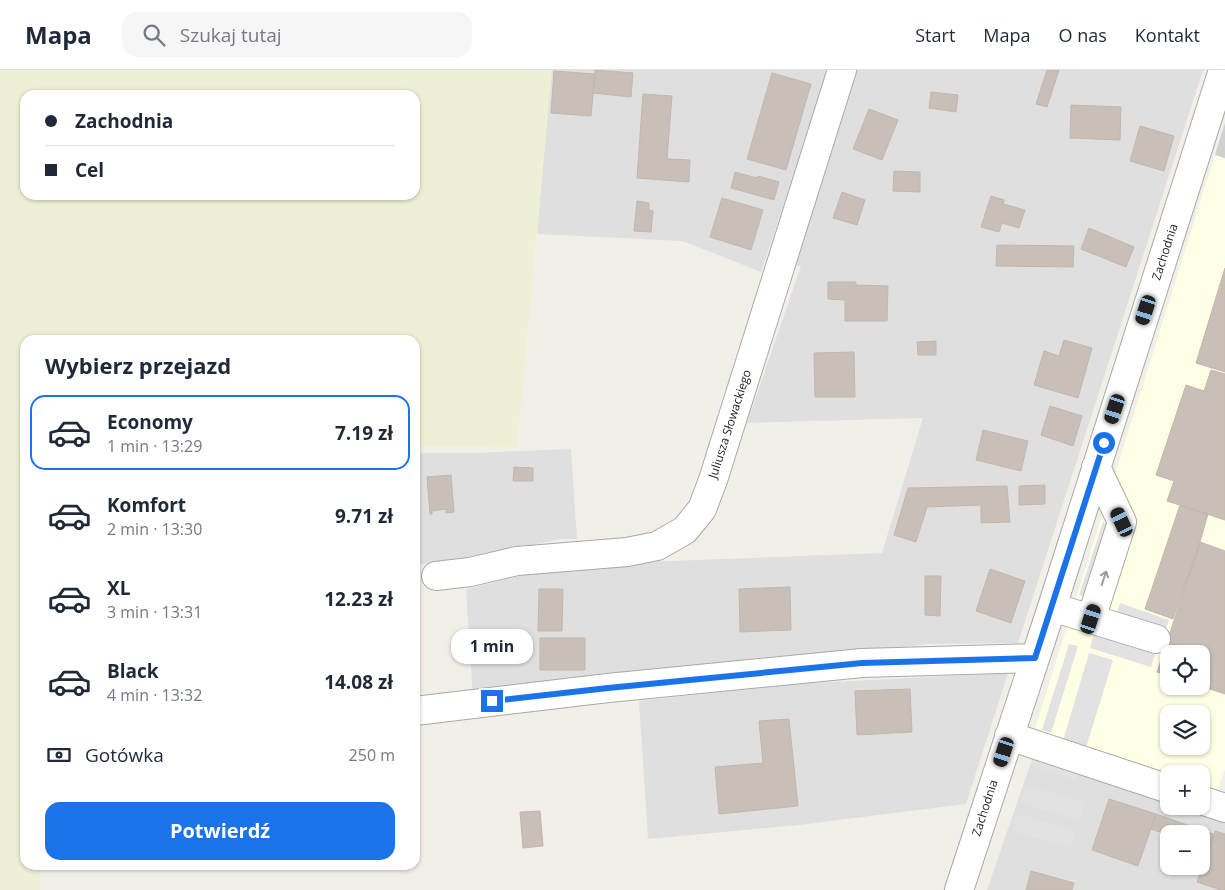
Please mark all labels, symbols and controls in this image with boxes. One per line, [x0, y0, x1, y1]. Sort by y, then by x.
search box [122, 12, 472, 57]
text: Mapa [25, 18, 92, 51]
icon: search [140, 21, 168, 49]
text: Szukaj tutaj [180, 22, 282, 48]
text: Start [915, 23, 955, 47]
text: Mapa [983, 23, 1031, 47]
text: O nas [1059, 23, 1107, 47]
text: Kontakt [1135, 23, 1200, 47]
text: Zachodnia [75, 108, 173, 134]
text: Cel [75, 157, 104, 183]
street label: Zachodnia [1147, 222, 1182, 282]
car [1134, 293, 1157, 327]
text: Wybierz przejazd [45, 350, 231, 380]
street label: Juliusza Słowackiego [704, 367, 755, 481]
car [1103, 392, 1126, 426]
text: Economy [107, 409, 193, 435]
icon: car [47, 410, 92, 455]
text: 7.19 zł [335, 420, 393, 446]
route start [1093, 432, 1115, 454]
text: 1 min · 13:29 [107, 435, 202, 457]
text: Komfort [107, 492, 186, 518]
icon: car [47, 493, 92, 538]
text: 9.71 zł [335, 503, 393, 529]
car [1108, 505, 1135, 539]
text: 2 min · 13:30 [107, 518, 202, 540]
one-way arrow [1100, 571, 1110, 587]
text: XL [107, 575, 130, 601]
icon: car [47, 576, 92, 621]
text: 12.23 zł [324, 586, 393, 612]
text: 3 min · 13:31 [107, 601, 202, 623]
car [1079, 602, 1102, 636]
callout: 1 min [451, 628, 533, 664]
text: 1 min [470, 635, 514, 657]
map controls [1160, 645, 1210, 875]
button: locate [1160, 645, 1210, 695]
text: Black [107, 658, 159, 684]
icon: car [47, 659, 92, 704]
text: 14.08 zł [324, 669, 393, 695]
text: 4 min · 13:32 [107, 684, 202, 706]
route end [481, 690, 503, 712]
button: layers [1160, 705, 1210, 755]
car [992, 735, 1015, 769]
icon: cash [45, 741, 73, 769]
text: Gotówka [85, 742, 164, 768]
text: 250 m [349, 744, 395, 766]
button: + [1160, 765, 1210, 815]
street label: Zachodnia [967, 778, 1002, 838]
button: Potwierdź [45, 802, 395, 860]
button: − [1160, 825, 1210, 875]

